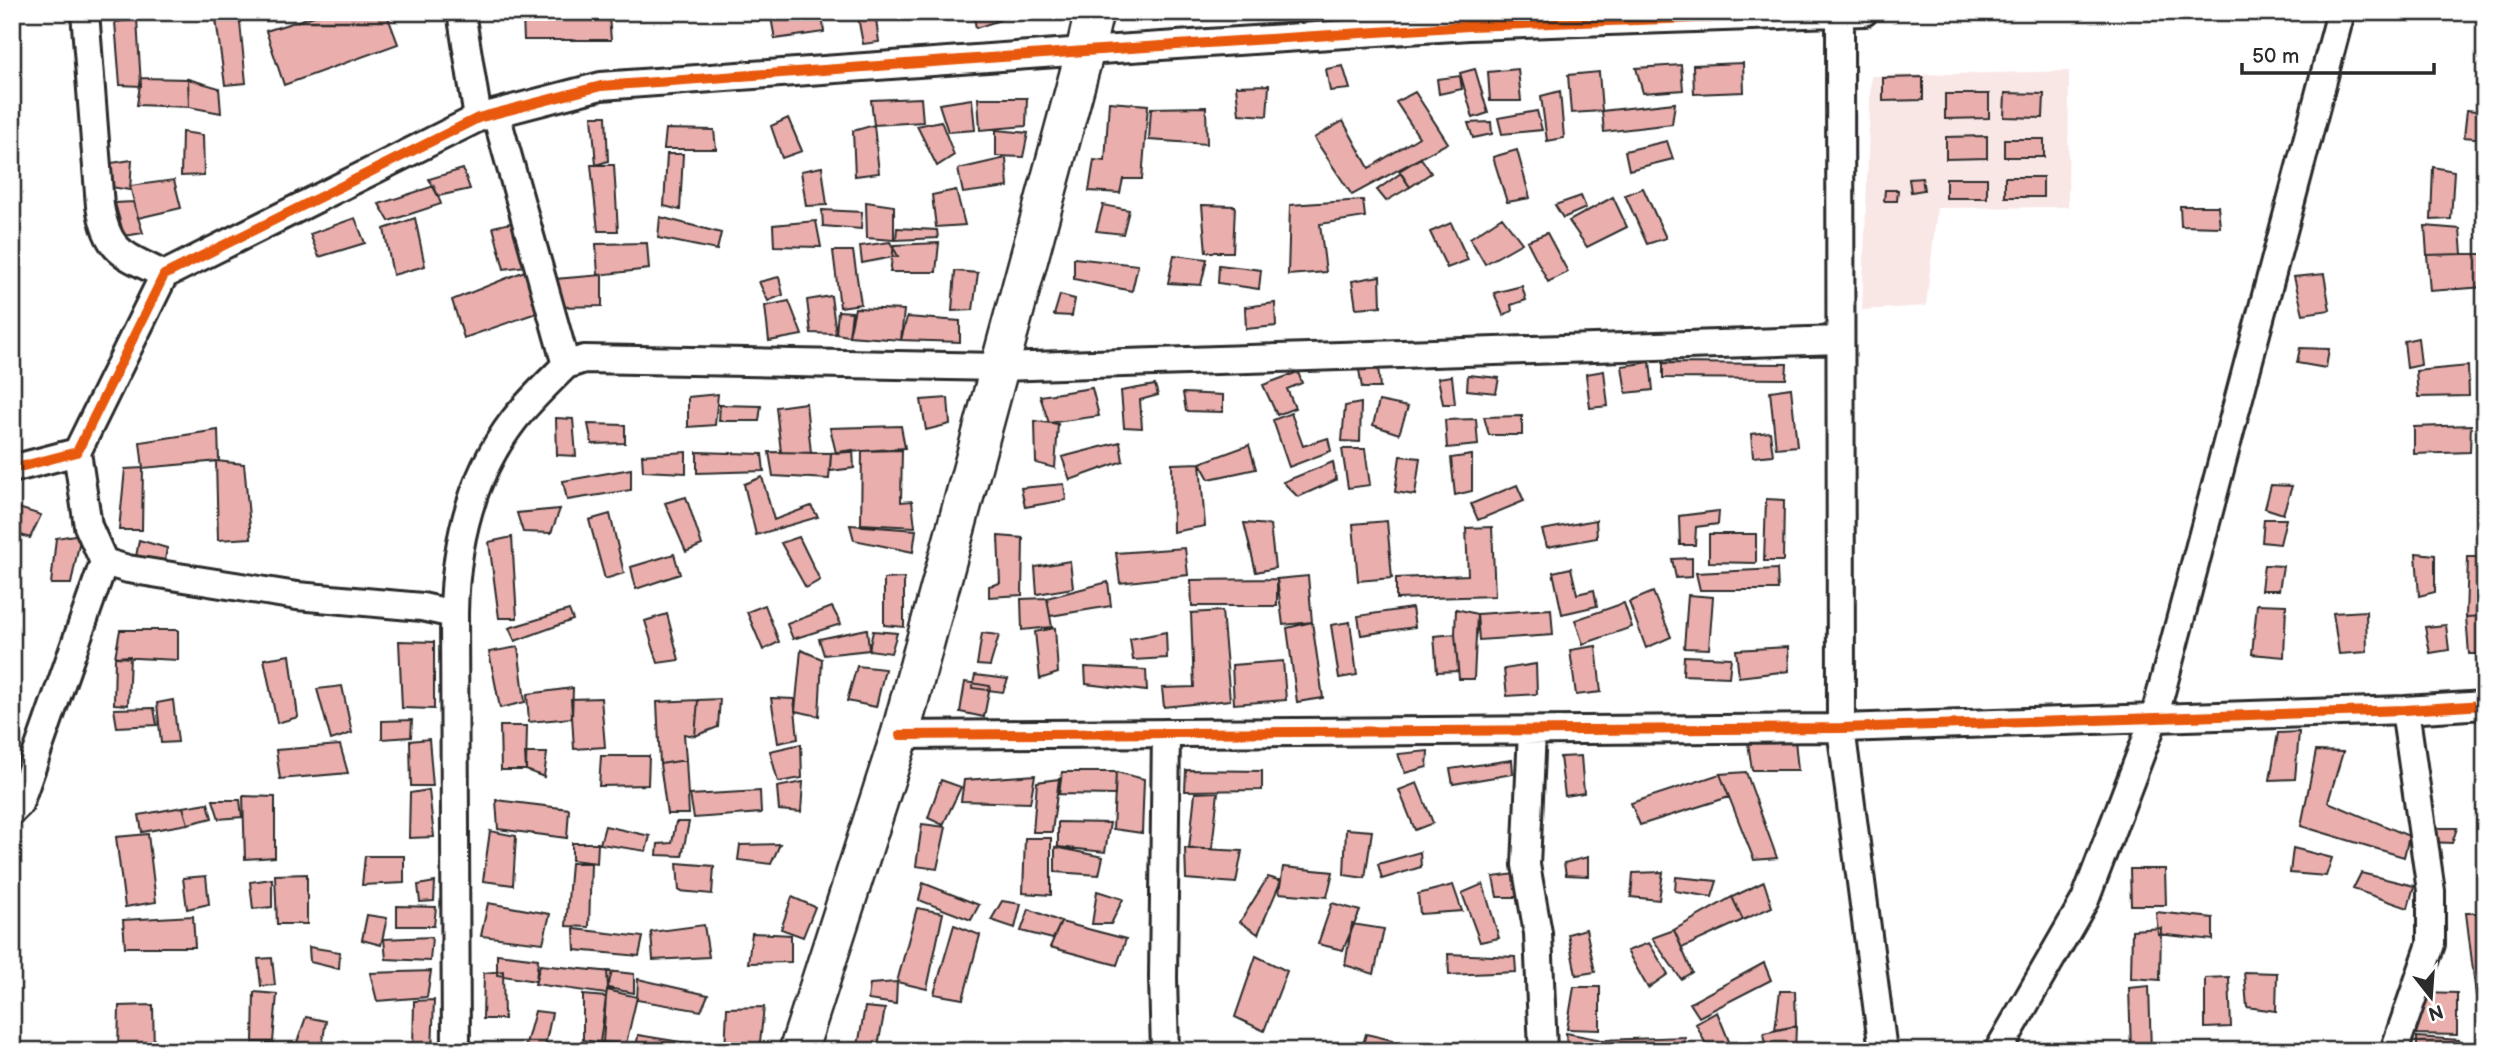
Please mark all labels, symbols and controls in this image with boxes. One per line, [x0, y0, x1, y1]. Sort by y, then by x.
scale bar [2242, 32, 2434, 76]
text: 50 m [2252, 44, 2299, 69]
north arrow [2396, 962, 2466, 1032]
text: N [2425, 999, 2446, 1025]

